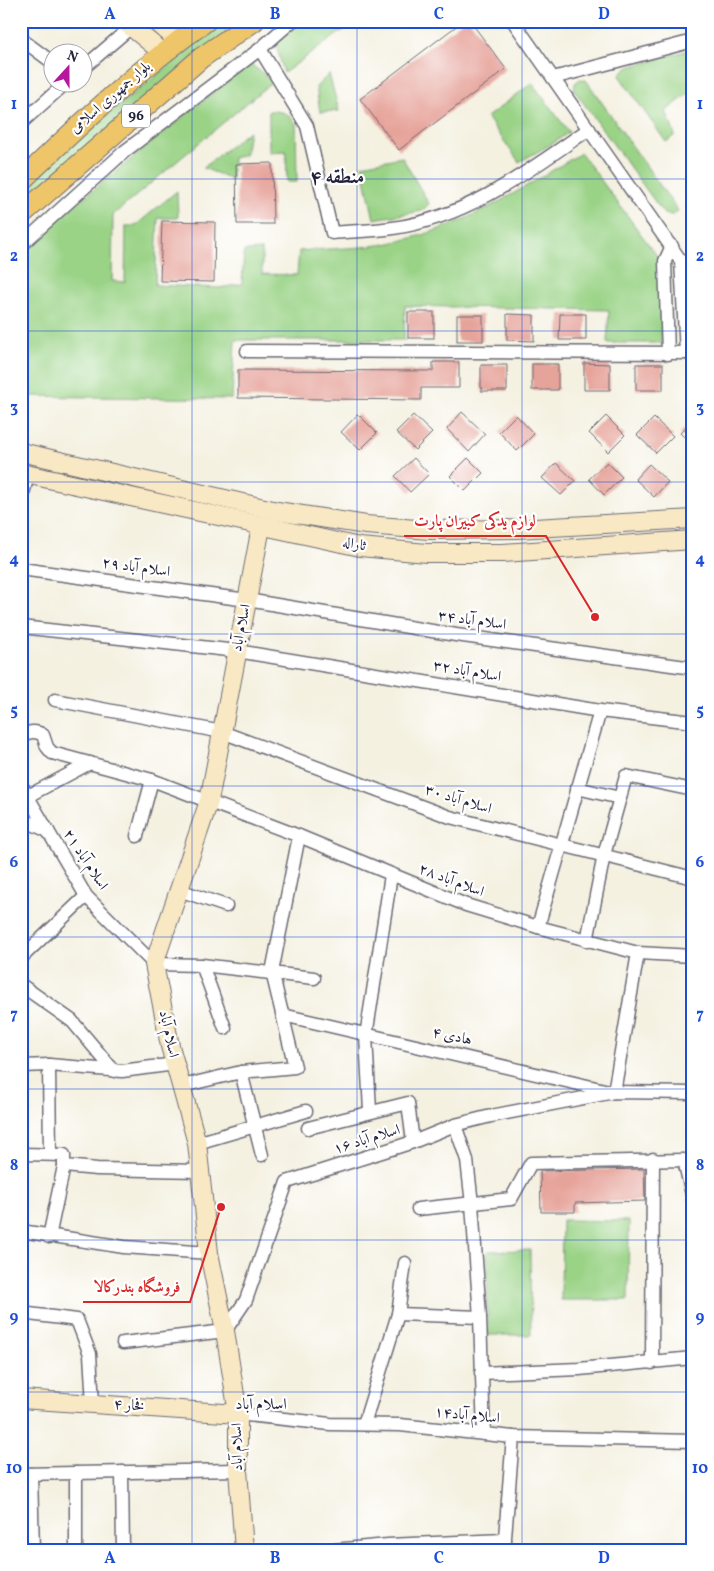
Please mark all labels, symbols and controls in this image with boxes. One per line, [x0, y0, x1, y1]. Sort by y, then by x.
text: A [104, 4, 116, 26]
text: B [270, 4, 281, 26]
text: C [434, 4, 444, 26]
text: D [598, 4, 610, 26]
north arrow [42, 42, 92, 92]
text: N [64, 47, 80, 68]
street label: بلوار جمهوری اسلامی [66, 57, 156, 139]
text: 1 [11, 94, 17, 116]
text: 1 [697, 94, 703, 116]
road number: 96 [122, 104, 150, 128]
district label: منطقه ۴ [310, 164, 364, 192]
text: 2 [10, 246, 18, 268]
text: 2 [696, 246, 704, 268]
text: 3 [10, 397, 18, 419]
text: 3 [696, 397, 704, 419]
callout: لوازم یدکی کبیران پارت [404, 505, 546, 536]
text: لوازم یدکی کبیران پارت [414, 511, 536, 535]
street label: ثاراله [341, 533, 368, 557]
text: 4 [9, 549, 19, 571]
text: 4 [695, 549, 705, 571]
street label: اسلام آباد ۲۹ [100, 553, 172, 584]
street label: اسلام آباد [227, 602, 258, 654]
street label: اسلام آباد ۳۴ [436, 606, 508, 637]
street label: اسلام آباد ۳۲ [431, 656, 503, 689]
text: 5 [10, 700, 18, 722]
text: 5 [696, 700, 704, 722]
street label: اسلام آباد ۳۰ [422, 780, 494, 821]
street label: اسلام آباد ۲۱ [57, 825, 113, 895]
text: 6 [10, 852, 19, 874]
text: 6 [696, 852, 705, 874]
street label: اسلام آباد ۲۸ [415, 859, 487, 904]
text: 7 [10, 1004, 18, 1026]
text: 7 [696, 1004, 704, 1026]
street label: اسلام آباد [152, 1008, 183, 1060]
street label: هادی ۴ [430, 1023, 474, 1051]
street label: اسلام آباد ۱۶ [331, 1120, 403, 1161]
text: 8 [10, 1155, 18, 1177]
text: 8 [696, 1155, 704, 1177]
callout: فروشگاه بندرکالا [83, 1271, 190, 1302]
text: فروشگاه بندرکالا [93, 1276, 181, 1299]
text: 9 [10, 1307, 19, 1329]
text: 9 [696, 1307, 705, 1329]
street label: فخار ۴ [113, 1394, 145, 1418]
district label: اسلام آباد [235, 1394, 287, 1418]
street label: اسلام آباد۱۴ [433, 1402, 501, 1431]
street label: اسلام آباد [227, 1423, 250, 1471]
text: 10 [6, 1458, 22, 1480]
text: 10 [692, 1458, 708, 1480]
text: A [104, 1548, 116, 1570]
text: B [270, 1548, 281, 1570]
text: C [434, 1548, 444, 1570]
text: D [598, 1548, 610, 1570]

